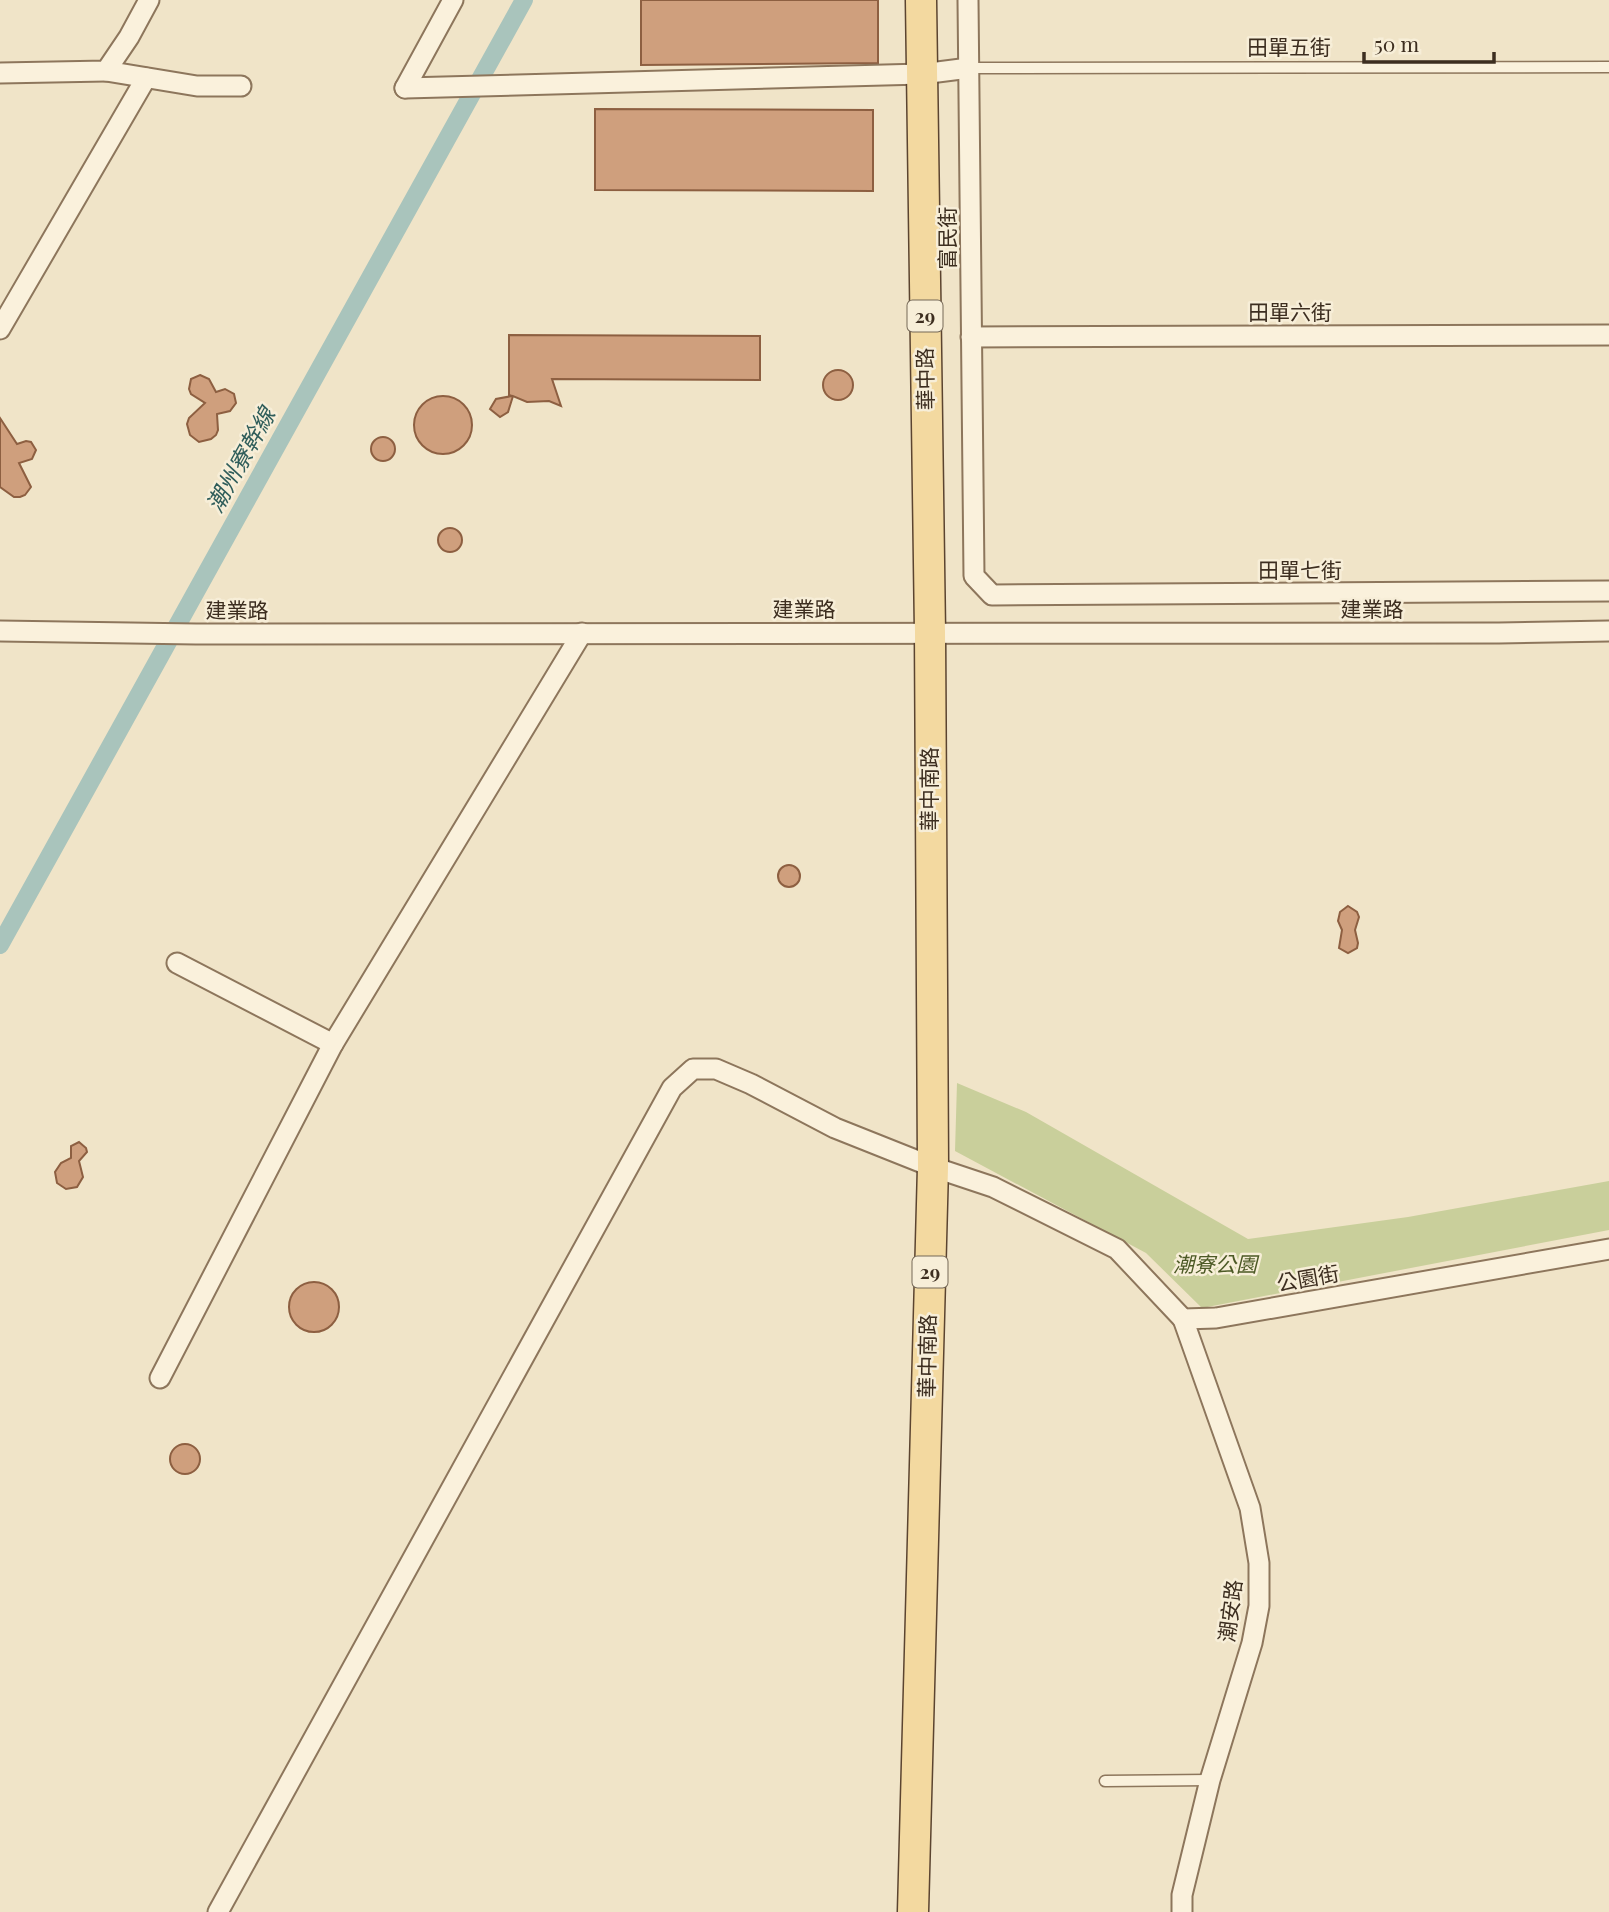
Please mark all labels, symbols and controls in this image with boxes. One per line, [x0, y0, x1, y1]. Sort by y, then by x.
scale bar [1364, 21, 1494, 65]
text: 50 m [1374, 29, 1420, 57]
street label: 田單五街 [1247, 32, 1331, 60]
street label: 富民街 [932, 207, 960, 270]
street label: 田單六街 [1248, 297, 1332, 325]
road number: 29 [908, 300, 942, 332]
street label: 華中路 [909, 347, 939, 411]
water label: 潮州寮幹線 [198, 399, 283, 517]
street label: 田單七街 [1258, 555, 1342, 583]
street label: 建業路 [773, 594, 836, 622]
street label: 建業路 [1341, 594, 1404, 622]
street label: 建業路 [206, 595, 269, 623]
street label: 華中南路 [914, 747, 942, 831]
park label: 潮寮公園 [1173, 1249, 1260, 1277]
road number: 29 [912, 1256, 948, 1288]
street label: 公園街 [1274, 1258, 1341, 1296]
street label: 華中南路 [911, 1314, 941, 1398]
street label: 潮安路 [1211, 1578, 1247, 1644]

